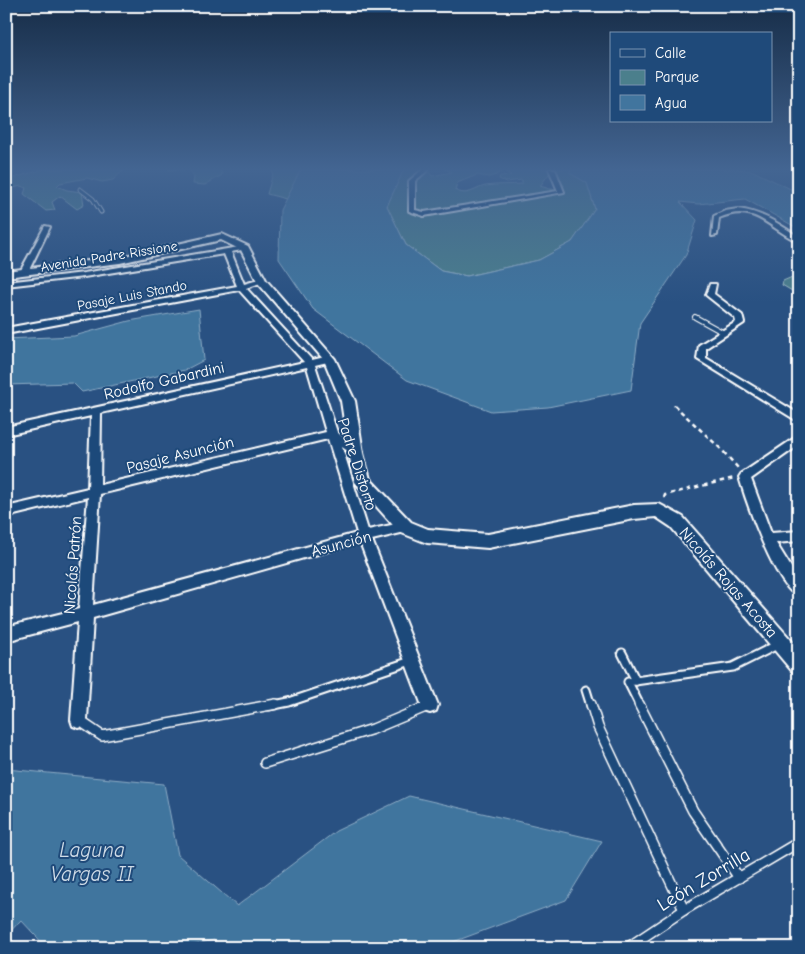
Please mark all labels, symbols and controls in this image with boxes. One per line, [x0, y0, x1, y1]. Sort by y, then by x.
legend [610, 32, 772, 122]
text: Calle [655, 44, 687, 62]
text: Parque [655, 68, 700, 86]
text: Agua [655, 94, 687, 112]
street label: Avenida Padre Rissione [39, 237, 179, 276]
street label: Pasaje Luis Stando [76, 277, 188, 314]
street label: Rodolfo Gabardini [102, 358, 226, 404]
street label: Padre Distorto [334, 416, 380, 513]
street label: Pasaje Asunción [125, 433, 236, 477]
street label: Nicolás Patrón [61, 515, 85, 615]
street label: Nicolás Rojas Acosta [675, 524, 781, 641]
street label: Asunción [309, 527, 373, 561]
water label: Laguna Vargas II [51, 838, 135, 886]
street label: León Zorrilla [653, 844, 754, 916]

